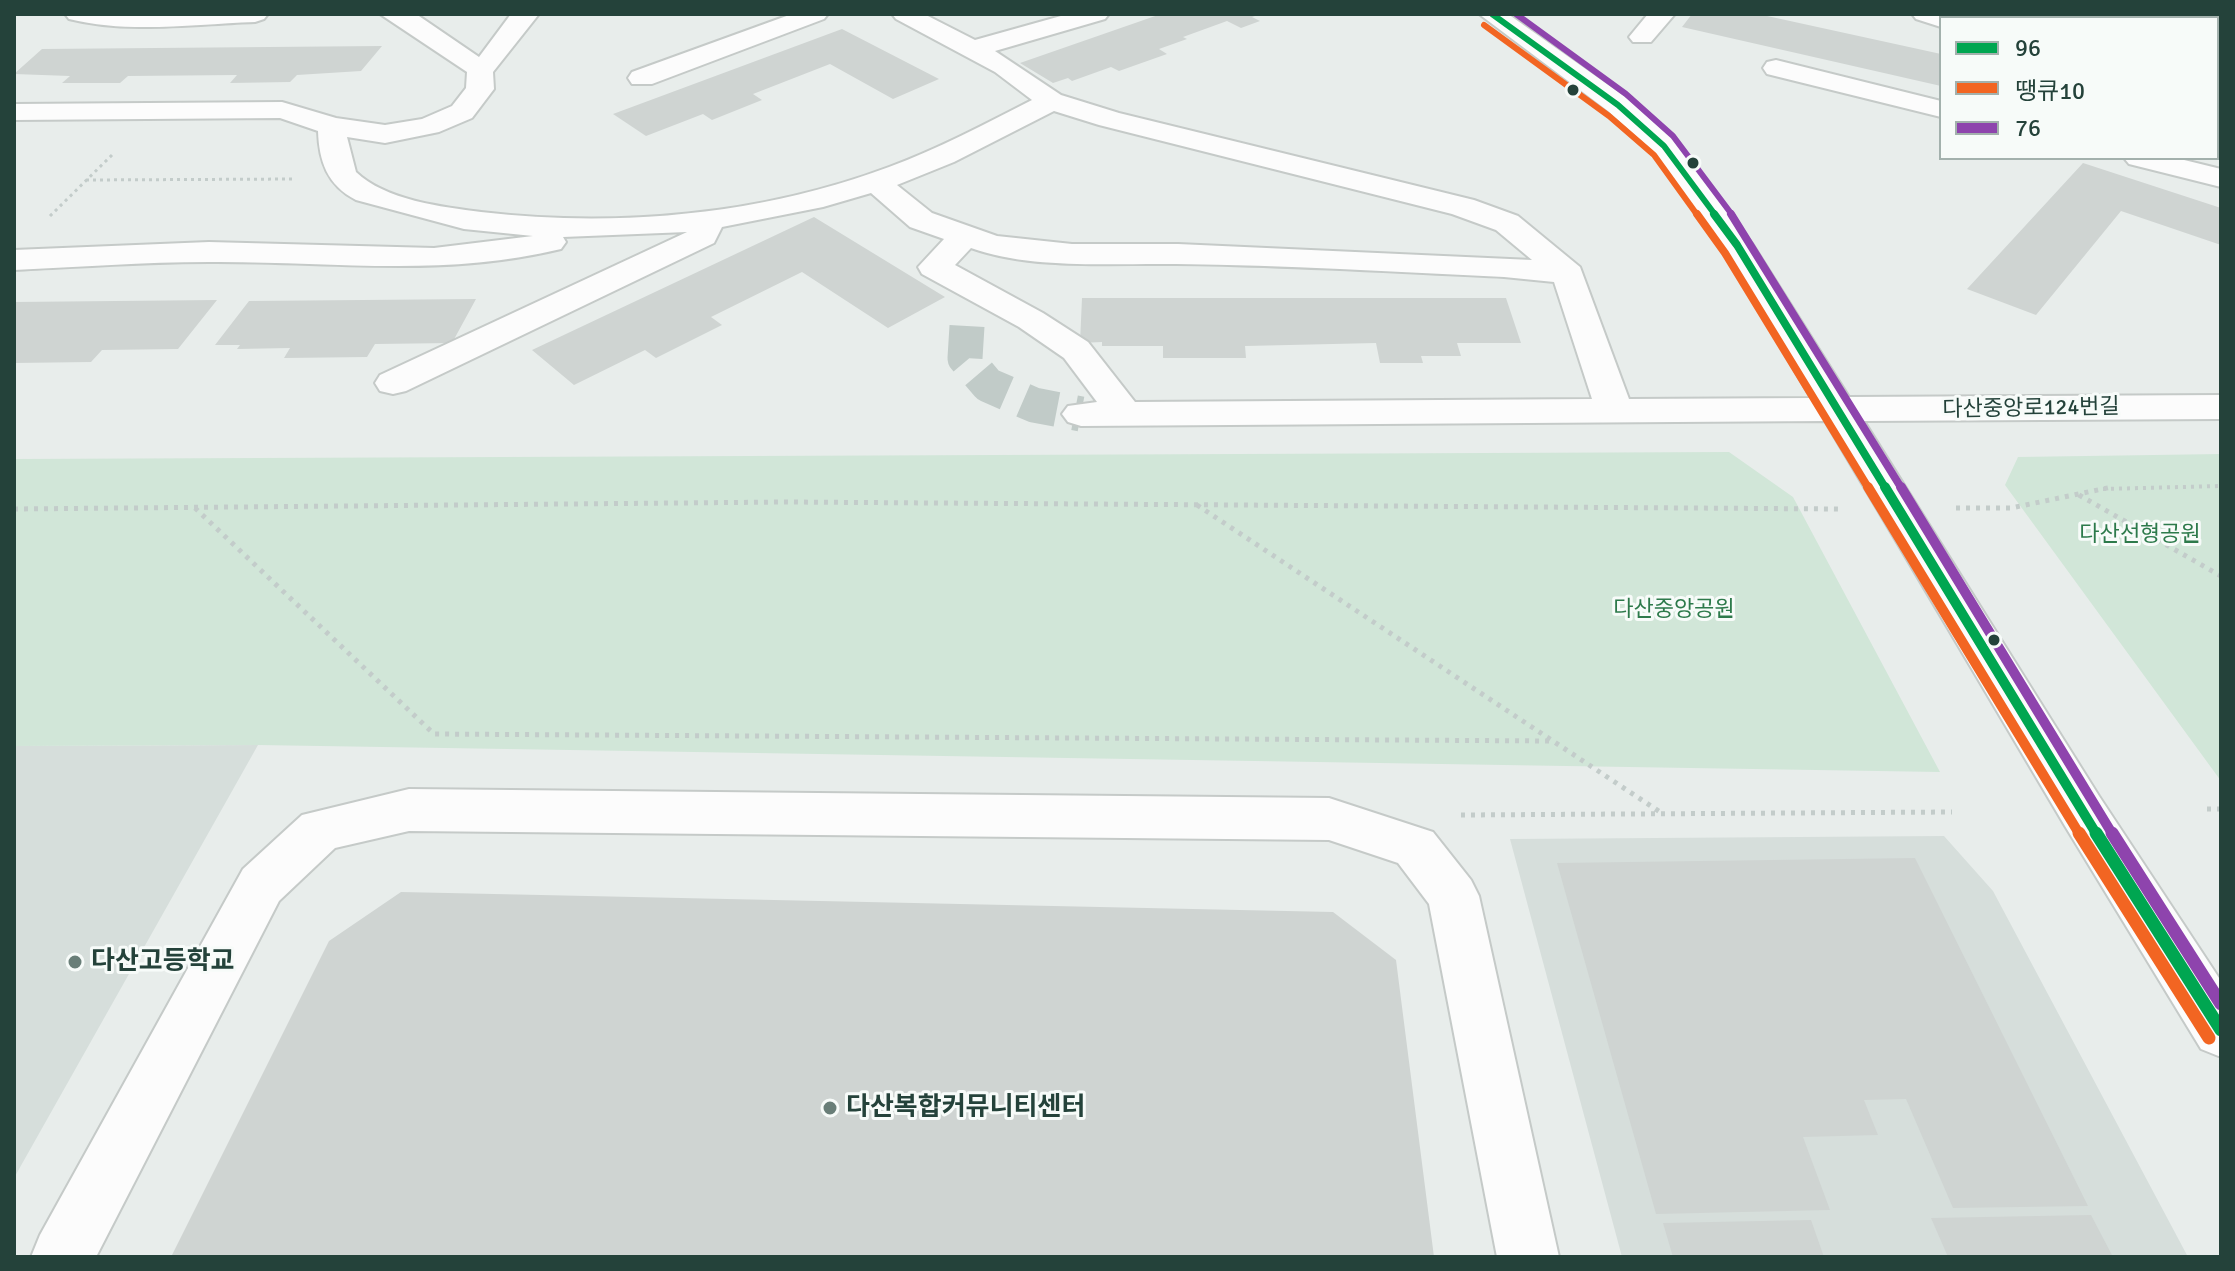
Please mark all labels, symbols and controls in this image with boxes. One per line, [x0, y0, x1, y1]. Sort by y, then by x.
legend [1939, 16, 2219, 160]
text: 96 [2015, 33, 2041, 63]
text: 땡큐10 [2015, 76, 2085, 106]
unlabelled marker [1565, 82, 1581, 98]
text: 76 [2015, 113, 2041, 143]
unlabelled marker [1685, 155, 1701, 171]
street label: 다산중앙로124번길 [1942, 394, 2120, 424]
park label: 다산선형공원 [2079, 522, 2201, 548]
park label: 다산중앙공원 [1613, 597, 1735, 623]
unlabelled marker [1986, 632, 2002, 648]
place label: 다산고등학교 [91, 946, 235, 978]
marker: 다산고등학교 [66, 953, 84, 971]
place label: 다산복합커뮤니티센터 [846, 1092, 1085, 1124]
marker: 다산복합커뮤니티센터 [821, 1099, 839, 1117]

